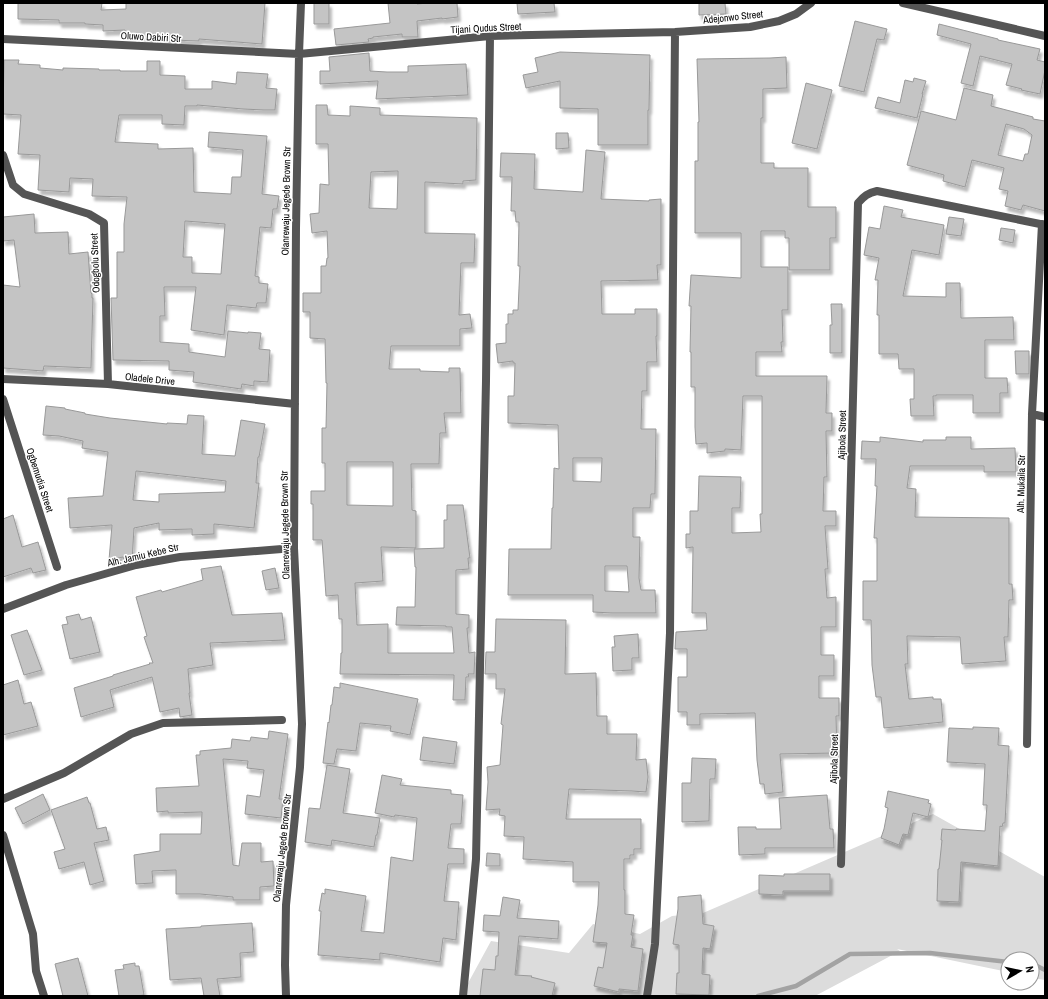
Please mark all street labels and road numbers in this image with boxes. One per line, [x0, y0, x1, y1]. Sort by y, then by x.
street label: Adejonwo Street [701, 7, 764, 27]
street label: Tijani Qudus Street [450, 20, 522, 36]
street label: Oluwo Dabiri Str [120, 29, 182, 45]
street label: Olanrewaju Jegede Brown Str [279, 146, 293, 256]
street label: Odogbolu Street [87, 232, 103, 293]
street label: Oladele Drive [124, 370, 176, 388]
street label: Ajibola Street [835, 410, 849, 461]
street label: Ogbemudia Street [23, 446, 57, 515]
street label: Alh. Mukaila Str [1014, 455, 1028, 514]
street label: Olanrewaju Jegede Brown Str [278, 470, 292, 580]
street label: Alh. Jamiu Kebe Str [105, 540, 180, 570]
street label: Ajibola Street [827, 734, 841, 785]
street label: Olanrewaju Jegede Brown Str [270, 793, 294, 903]

